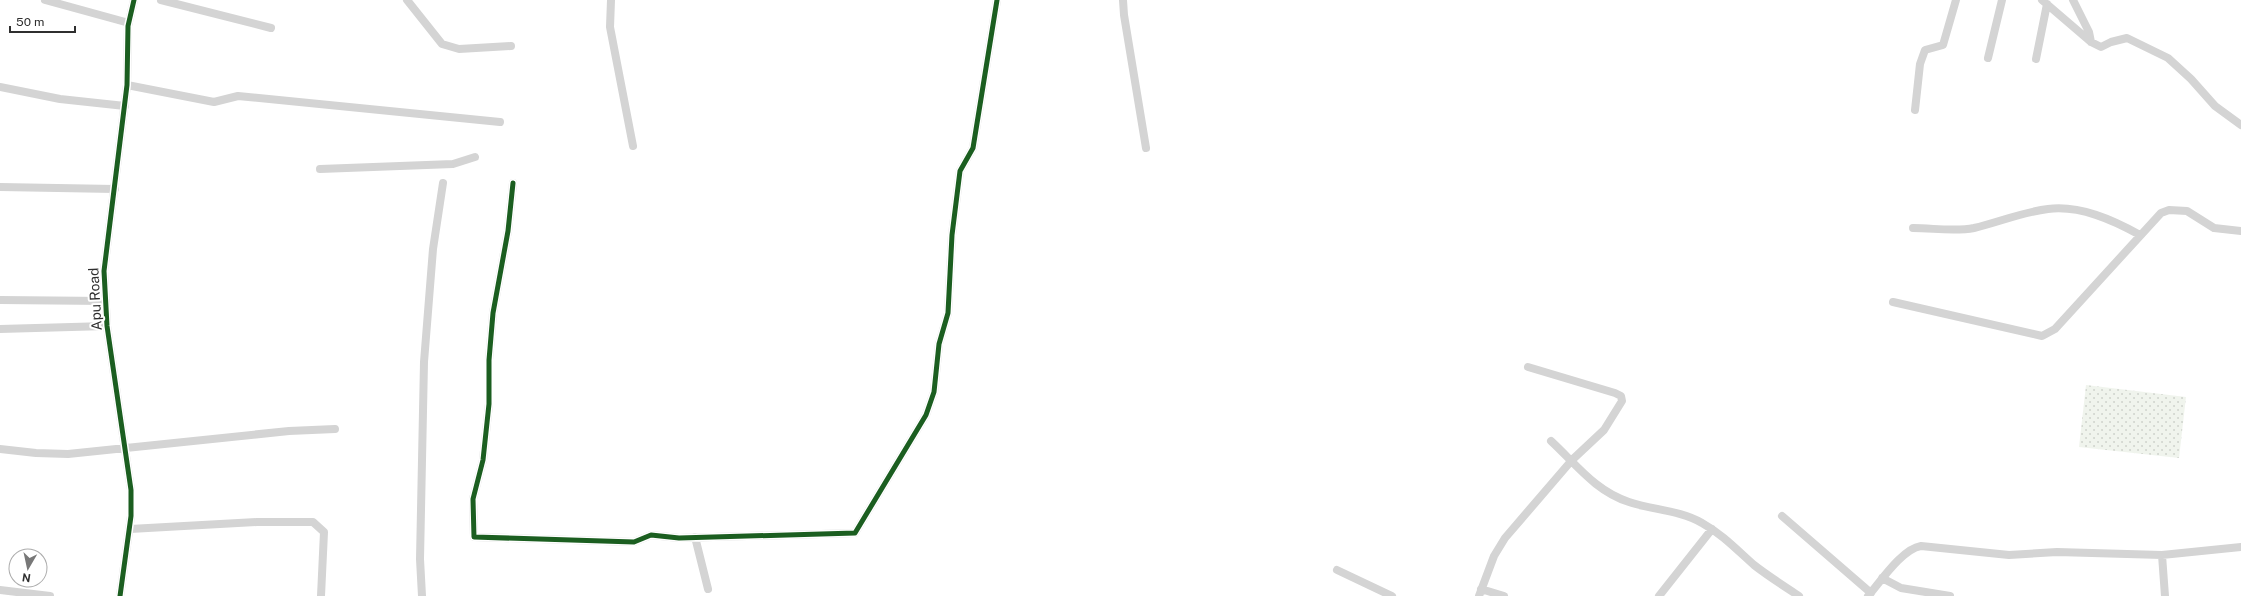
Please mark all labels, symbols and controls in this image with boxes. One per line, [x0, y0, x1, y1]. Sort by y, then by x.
scale bar [10, 8, 75, 34]
text: 50 m [16, 15, 44, 29]
street label: Apu Road [85, 267, 105, 331]
north arrow [8, 548, 48, 588]
text: N [21, 571, 32, 584]

